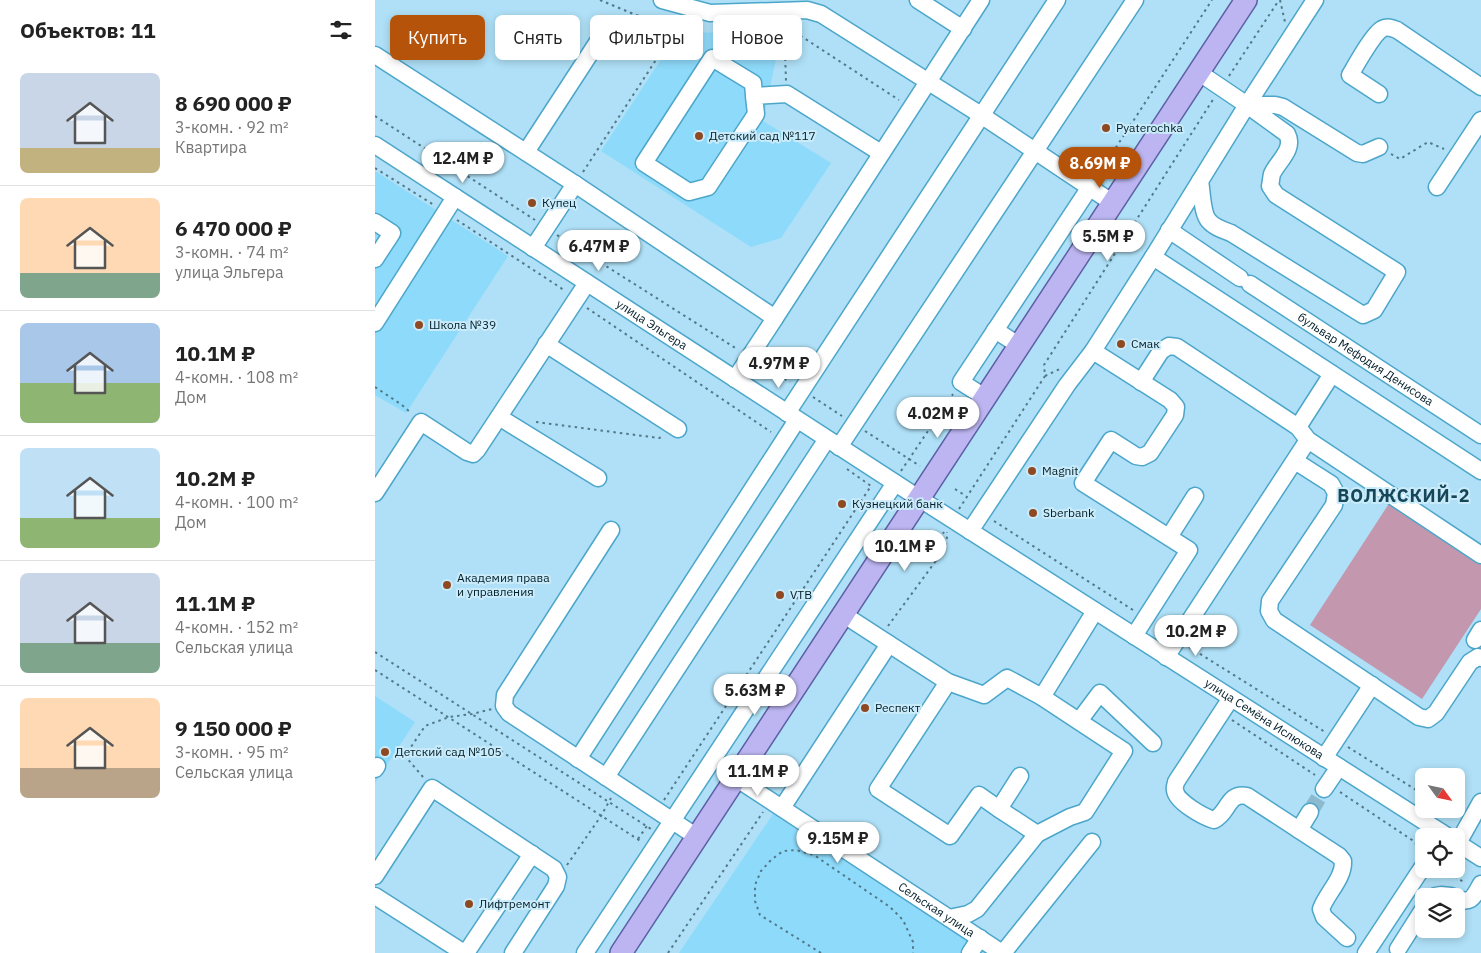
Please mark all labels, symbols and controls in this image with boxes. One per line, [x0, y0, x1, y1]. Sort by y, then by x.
chip: Купить [390, 15, 485, 60]
chip: Снять [495, 15, 580, 60]
chip: Фильтры [590, 15, 703, 60]
chip: Новое [713, 15, 802, 60]
text: Объектов: 11 [20, 16, 156, 44]
icon: filters [327, 16, 355, 44]
text: 8 690 000 ₽ [175, 89, 292, 117]
icon: home [60, 93, 120, 153]
text: 3-комн. · 92 m² [175, 117, 289, 137]
place label: Pyaterochka [1116, 120, 1183, 135]
marker: Pyaterochka [1100, 122, 1112, 134]
place label: Детский сад №117 [709, 128, 816, 143]
marker: Детский сад №117 [693, 130, 705, 142]
text: Квартира [175, 137, 247, 157]
pin: 12.4M ₽ [417, 142, 509, 184]
pin: 8.69M ₽ [1054, 146, 1146, 189]
text: 12.4M ₽ [432, 148, 494, 168]
text: 8.69M ₽ [1069, 153, 1131, 173]
place label: Купец [542, 195, 576, 210]
marker: Купец [526, 197, 538, 209]
text: 6 470 000 ₽ [175, 214, 292, 242]
icon: home [60, 218, 120, 278]
pin: 5.5M ₽ [1067, 220, 1149, 262]
text: 5.5M ₽ [1082, 226, 1134, 246]
pin: 6.47M ₽ [553, 230, 645, 272]
text: 6.47M ₽ [568, 236, 630, 256]
text: 3-комн. · 74 m² [175, 242, 289, 262]
text: улица Эльгера [175, 262, 284, 282]
street label: улица Эльгера [614, 296, 691, 353]
street label: бульвар Мефодия Денисова [1295, 309, 1437, 409]
place label: Школа №39 [429, 317, 496, 332]
marker: Школа №39 [413, 319, 425, 331]
place label: Смак [1131, 336, 1160, 351]
marker: Смак [1115, 338, 1127, 350]
text: 10.1M ₽ [175, 339, 255, 367]
icon: home [60, 343, 120, 403]
pin: 4.97M ₽ [733, 346, 825, 389]
text: 4.97M ₽ [748, 353, 810, 373]
text: 4-комн. · 108 m² [175, 367, 298, 387]
text: Дом [175, 387, 207, 407]
pin: 4.02M ₽ [892, 396, 984, 439]
text: 4.02M ₽ [907, 403, 969, 423]
place label: Magnit [1042, 463, 1079, 478]
text: 10.2M ₽ [175, 464, 255, 492]
marker: Magnit [1026, 465, 1038, 477]
icon: home [60, 468, 120, 528]
district label: ВОЛЖСКИЙ-2 [1337, 484, 1471, 507]
text: 4-комн. · 100 m² [175, 492, 298, 512]
place label: Кузнецкий банк [852, 496, 943, 511]
marker: Кузнецкий банк [836, 498, 848, 510]
place label: Sberbank [1043, 505, 1095, 520]
marker: Sberbank [1027, 507, 1039, 519]
text: Дом [175, 512, 207, 532]
pin: 10.1M ₽ [859, 530, 951, 572]
text: 10.1M ₽ [874, 536, 936, 556]
place label: Академия права и управления [457, 570, 550, 599]
marker: Академия права и управления [441, 579, 453, 591]
place label: VTB [790, 587, 812, 602]
text: 11.1M ₽ [175, 589, 255, 617]
marker: VTB [774, 589, 786, 601]
icon: home [60, 593, 120, 653]
pin: 10.2M ₽ [1150, 614, 1242, 657]
text: 4-комн. · 152 m² [175, 617, 298, 637]
text: 10.2M ₽ [1165, 621, 1227, 641]
text: Сельская улица [175, 637, 293, 657]
pin: 5.63M ₽ [709, 674, 801, 716]
street label: улица Семёна Ислюкова [1202, 675, 1327, 762]
text: 5.63M ₽ [724, 680, 786, 700]
place label: Респект [875, 700, 921, 715]
marker: Респект [859, 702, 871, 714]
text: 9 150 000 ₽ [175, 714, 292, 742]
icon: home [60, 718, 120, 778]
text: 3-комн. · 95 m² [175, 742, 289, 762]
place label: Детский сад №105 [395, 744, 502, 759]
marker: Детский сад №105 [379, 746, 391, 758]
pin: 11.1M ₽ [712, 754, 804, 797]
text: 11.1M ₽ [727, 761, 789, 781]
text: Сельская улица [175, 762, 293, 782]
north arrow [1415, 768, 1465, 818]
map controls [1415, 768, 1465, 938]
pin: 9.15M ₽ [792, 822, 884, 864]
text: 9.15M ₽ [807, 828, 869, 848]
button: locate [1415, 828, 1465, 878]
street label: Сельская улица [895, 879, 978, 940]
button: layers [1415, 888, 1465, 938]
place label: Лифтремонт [479, 896, 550, 911]
marker: Лифтремонт [463, 898, 475, 910]

